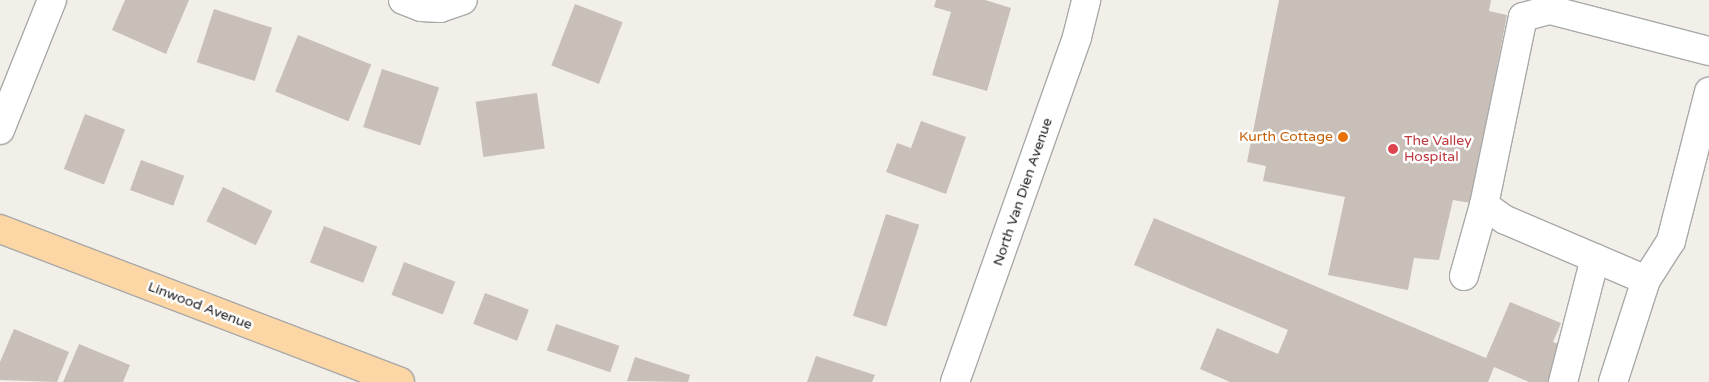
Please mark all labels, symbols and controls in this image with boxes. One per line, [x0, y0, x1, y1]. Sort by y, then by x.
street label: North Van Dien Avenue [990, 116, 1056, 268]
place label: Kurth Cottage [1239, 129, 1333, 145]
marker: Kurth Cottage [1337, 131, 1349, 143]
place label: The Valley Hospital [1404, 133, 1472, 166]
marker: The Valley Hospital [1386, 142, 1400, 156]
street label: Linwood Avenue [145, 278, 255, 334]

